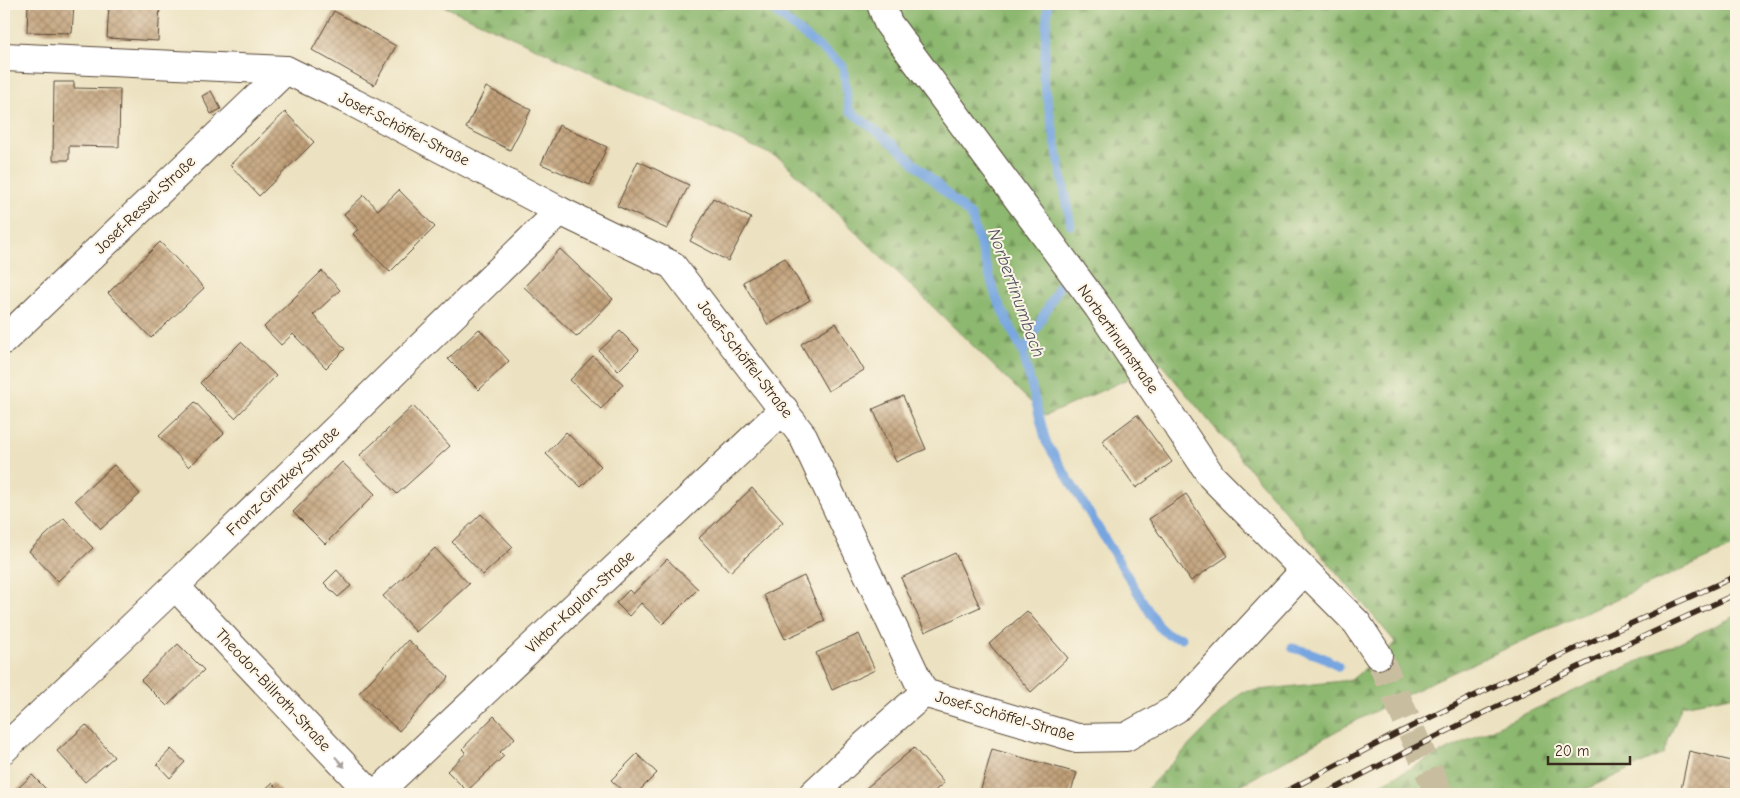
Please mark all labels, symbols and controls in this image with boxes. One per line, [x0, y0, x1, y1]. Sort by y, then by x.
street label: Josef-Schöffel-Straße [336, 88, 472, 170]
street label: Josef-Ressel-Straße [91, 152, 199, 258]
water label: Norbertinumbach [983, 226, 1049, 360]
street label: Norbertinumstraße [1074, 281, 1162, 397]
street label: Josef-Schöffel-Straße [693, 297, 797, 421]
street label: Franz-Ginzkey-Straße [223, 422, 343, 540]
street label: Viktor-Kaplan-Straße [522, 547, 638, 657]
street label: Theodor-Billroth-Straße [211, 625, 335, 755]
street label: Josef-Schöffel-Straße [933, 687, 1077, 745]
scale bar [1548, 733, 1630, 765]
text: 20 m [1555, 742, 1589, 760]
one-way arrow [334, 755, 346, 767]

